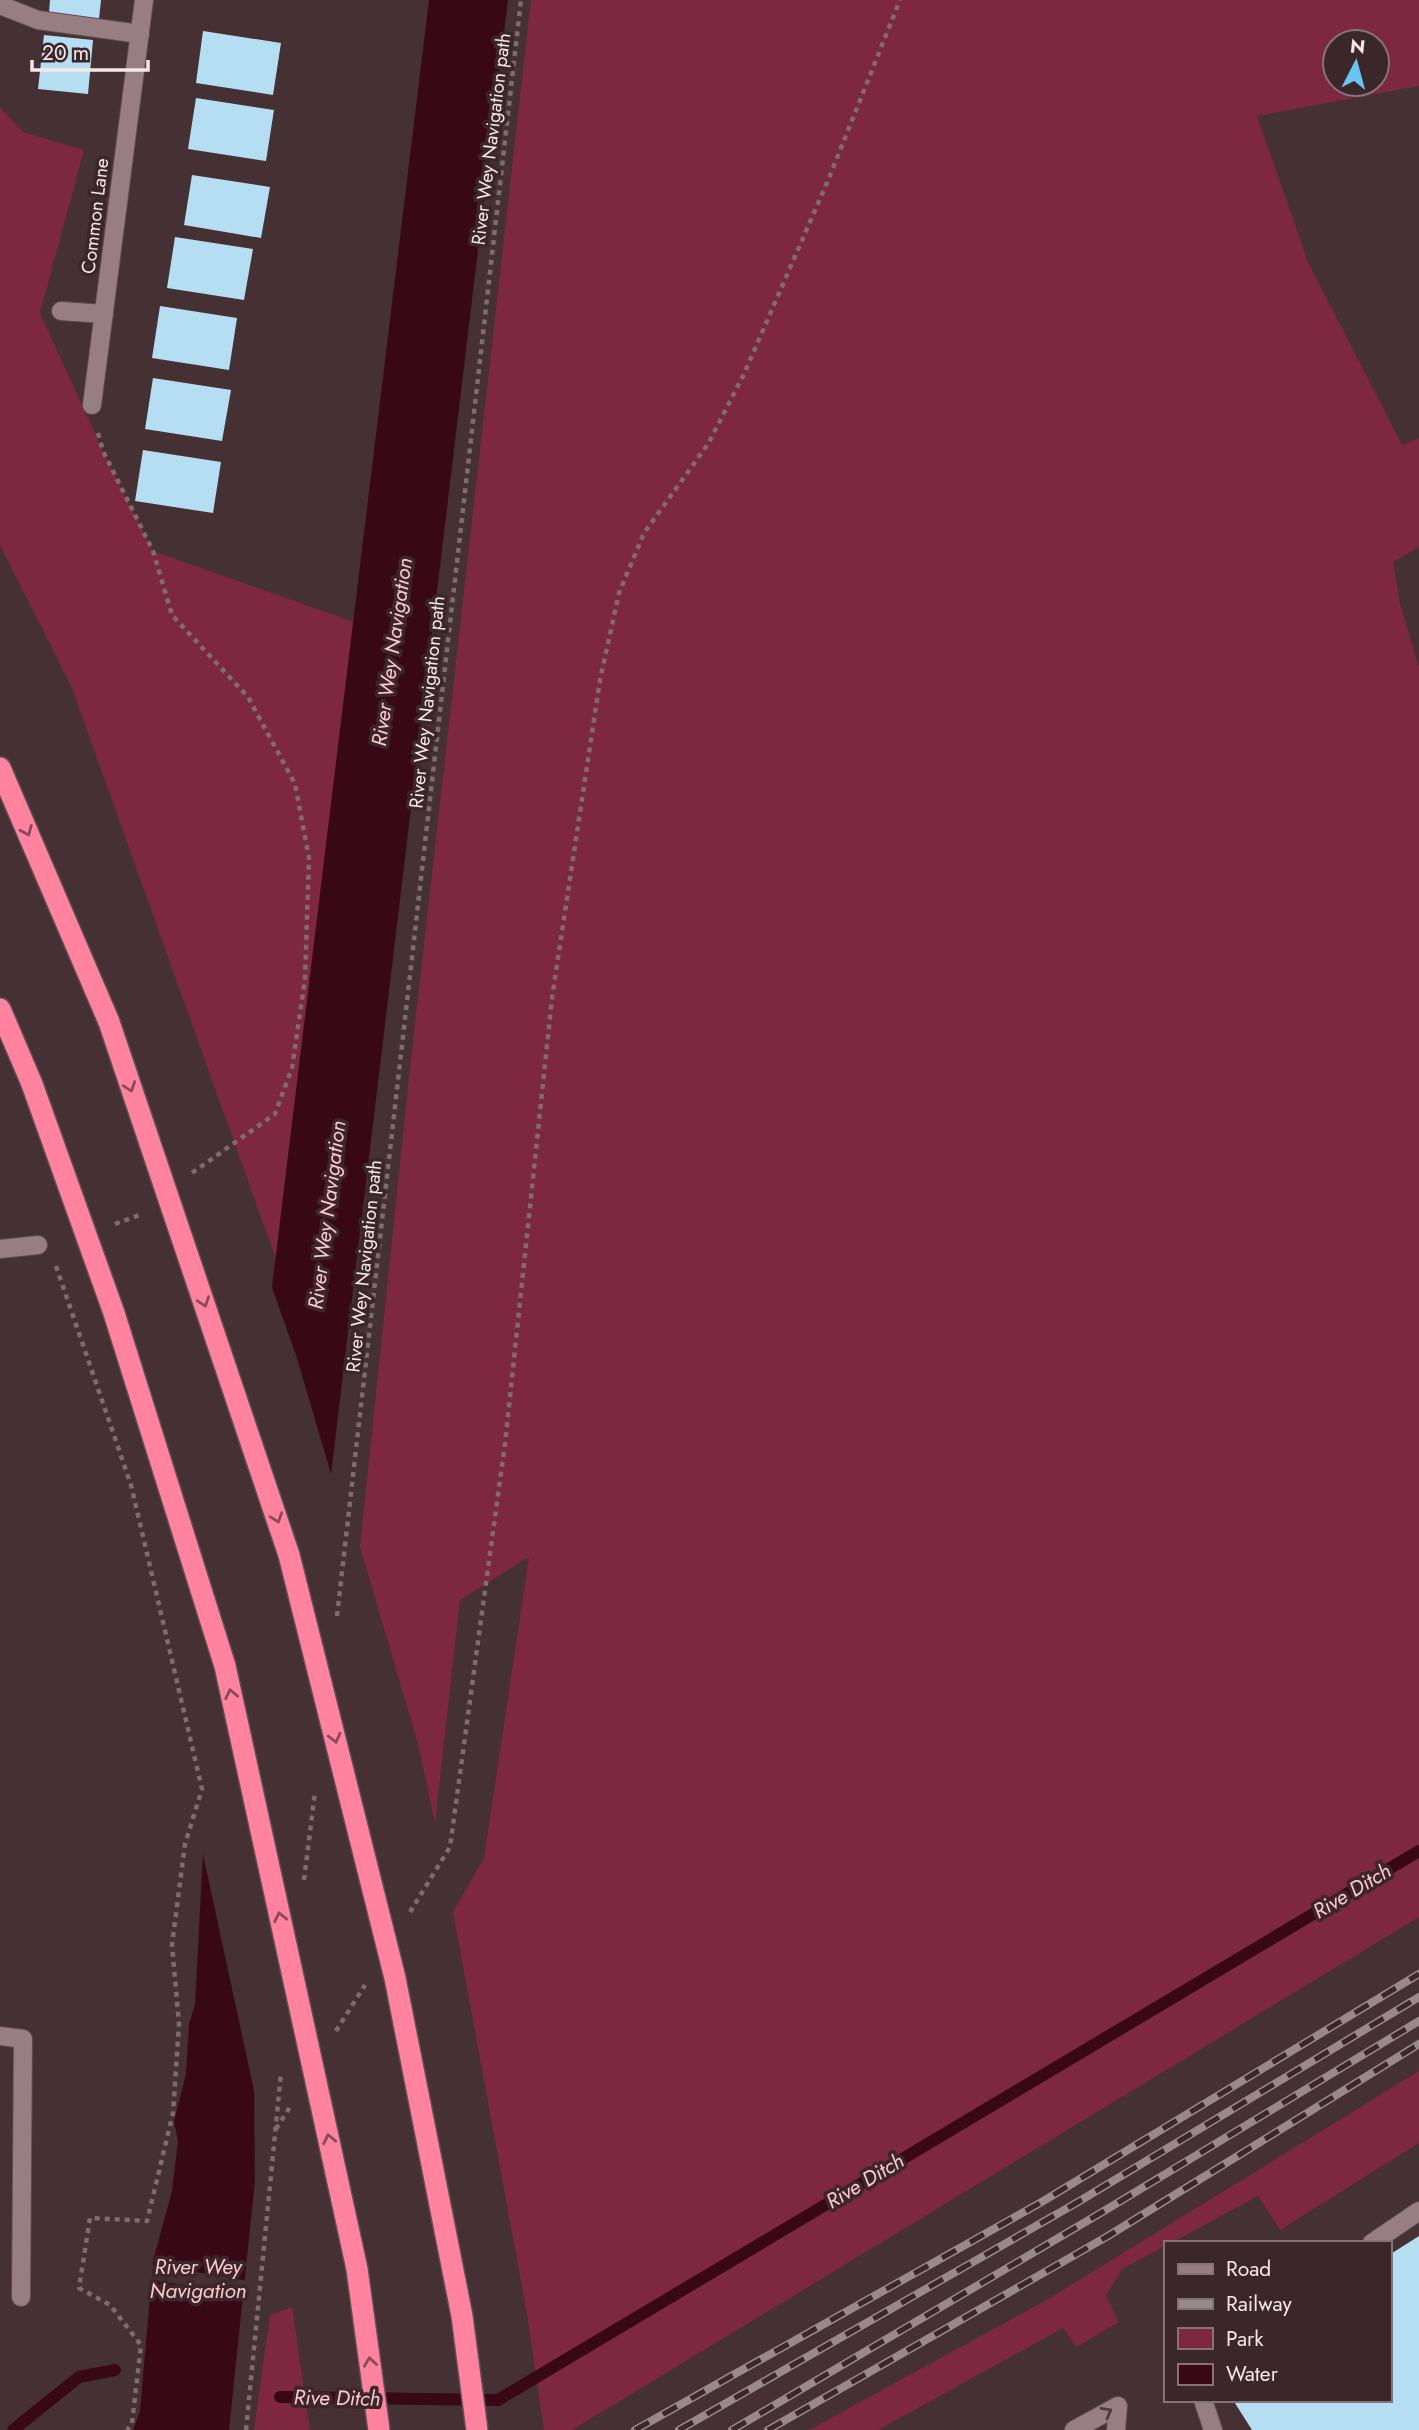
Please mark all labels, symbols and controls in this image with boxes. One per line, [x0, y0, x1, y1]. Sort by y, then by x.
scale bar [32, 28, 147, 72]
north arrow [1321, 28, 1391, 98]
street label: River Wey Navigation path [465, 31, 517, 247]
text: N [1349, 32, 1367, 61]
text: 20 m [42, 38, 89, 68]
street label: Common Lane [74, 156, 116, 275]
water label: River Wey Navigation [364, 556, 420, 748]
street label: River Wey Navigation path [402, 594, 452, 810]
one-way arrow [19, 823, 33, 836]
one-way arrow [122, 1081, 137, 1093]
water label: River Wey Navigation [301, 1119, 353, 1311]
street label: River Wey Navigation path [339, 1158, 389, 1374]
one-way arrow [196, 1296, 210, 1308]
one-way arrow [269, 1511, 283, 1524]
one-way arrow [225, 1688, 240, 1700]
one-way arrow [327, 1732, 341, 1744]
water label: Rive Ditch [1307, 1856, 1397, 1926]
one-way arrow [274, 1911, 288, 1923]
one-way arrow [322, 2133, 337, 2145]
water label: Rive Ditch [820, 2146, 910, 2216]
legend [1164, 2241, 1391, 2402]
water label: River Wey Navigation [150, 2252, 246, 2306]
text: Road [1226, 2254, 1271, 2284]
text: Railway [1226, 2289, 1292, 2319]
text: Park [1226, 2324, 1264, 2354]
one-way arrow [362, 2356, 377, 2368]
text: Water [1226, 2359, 1279, 2389]
water label: Rive Ditch [293, 2382, 381, 2414]
one-way arrow [1100, 2407, 1112, 2420]

